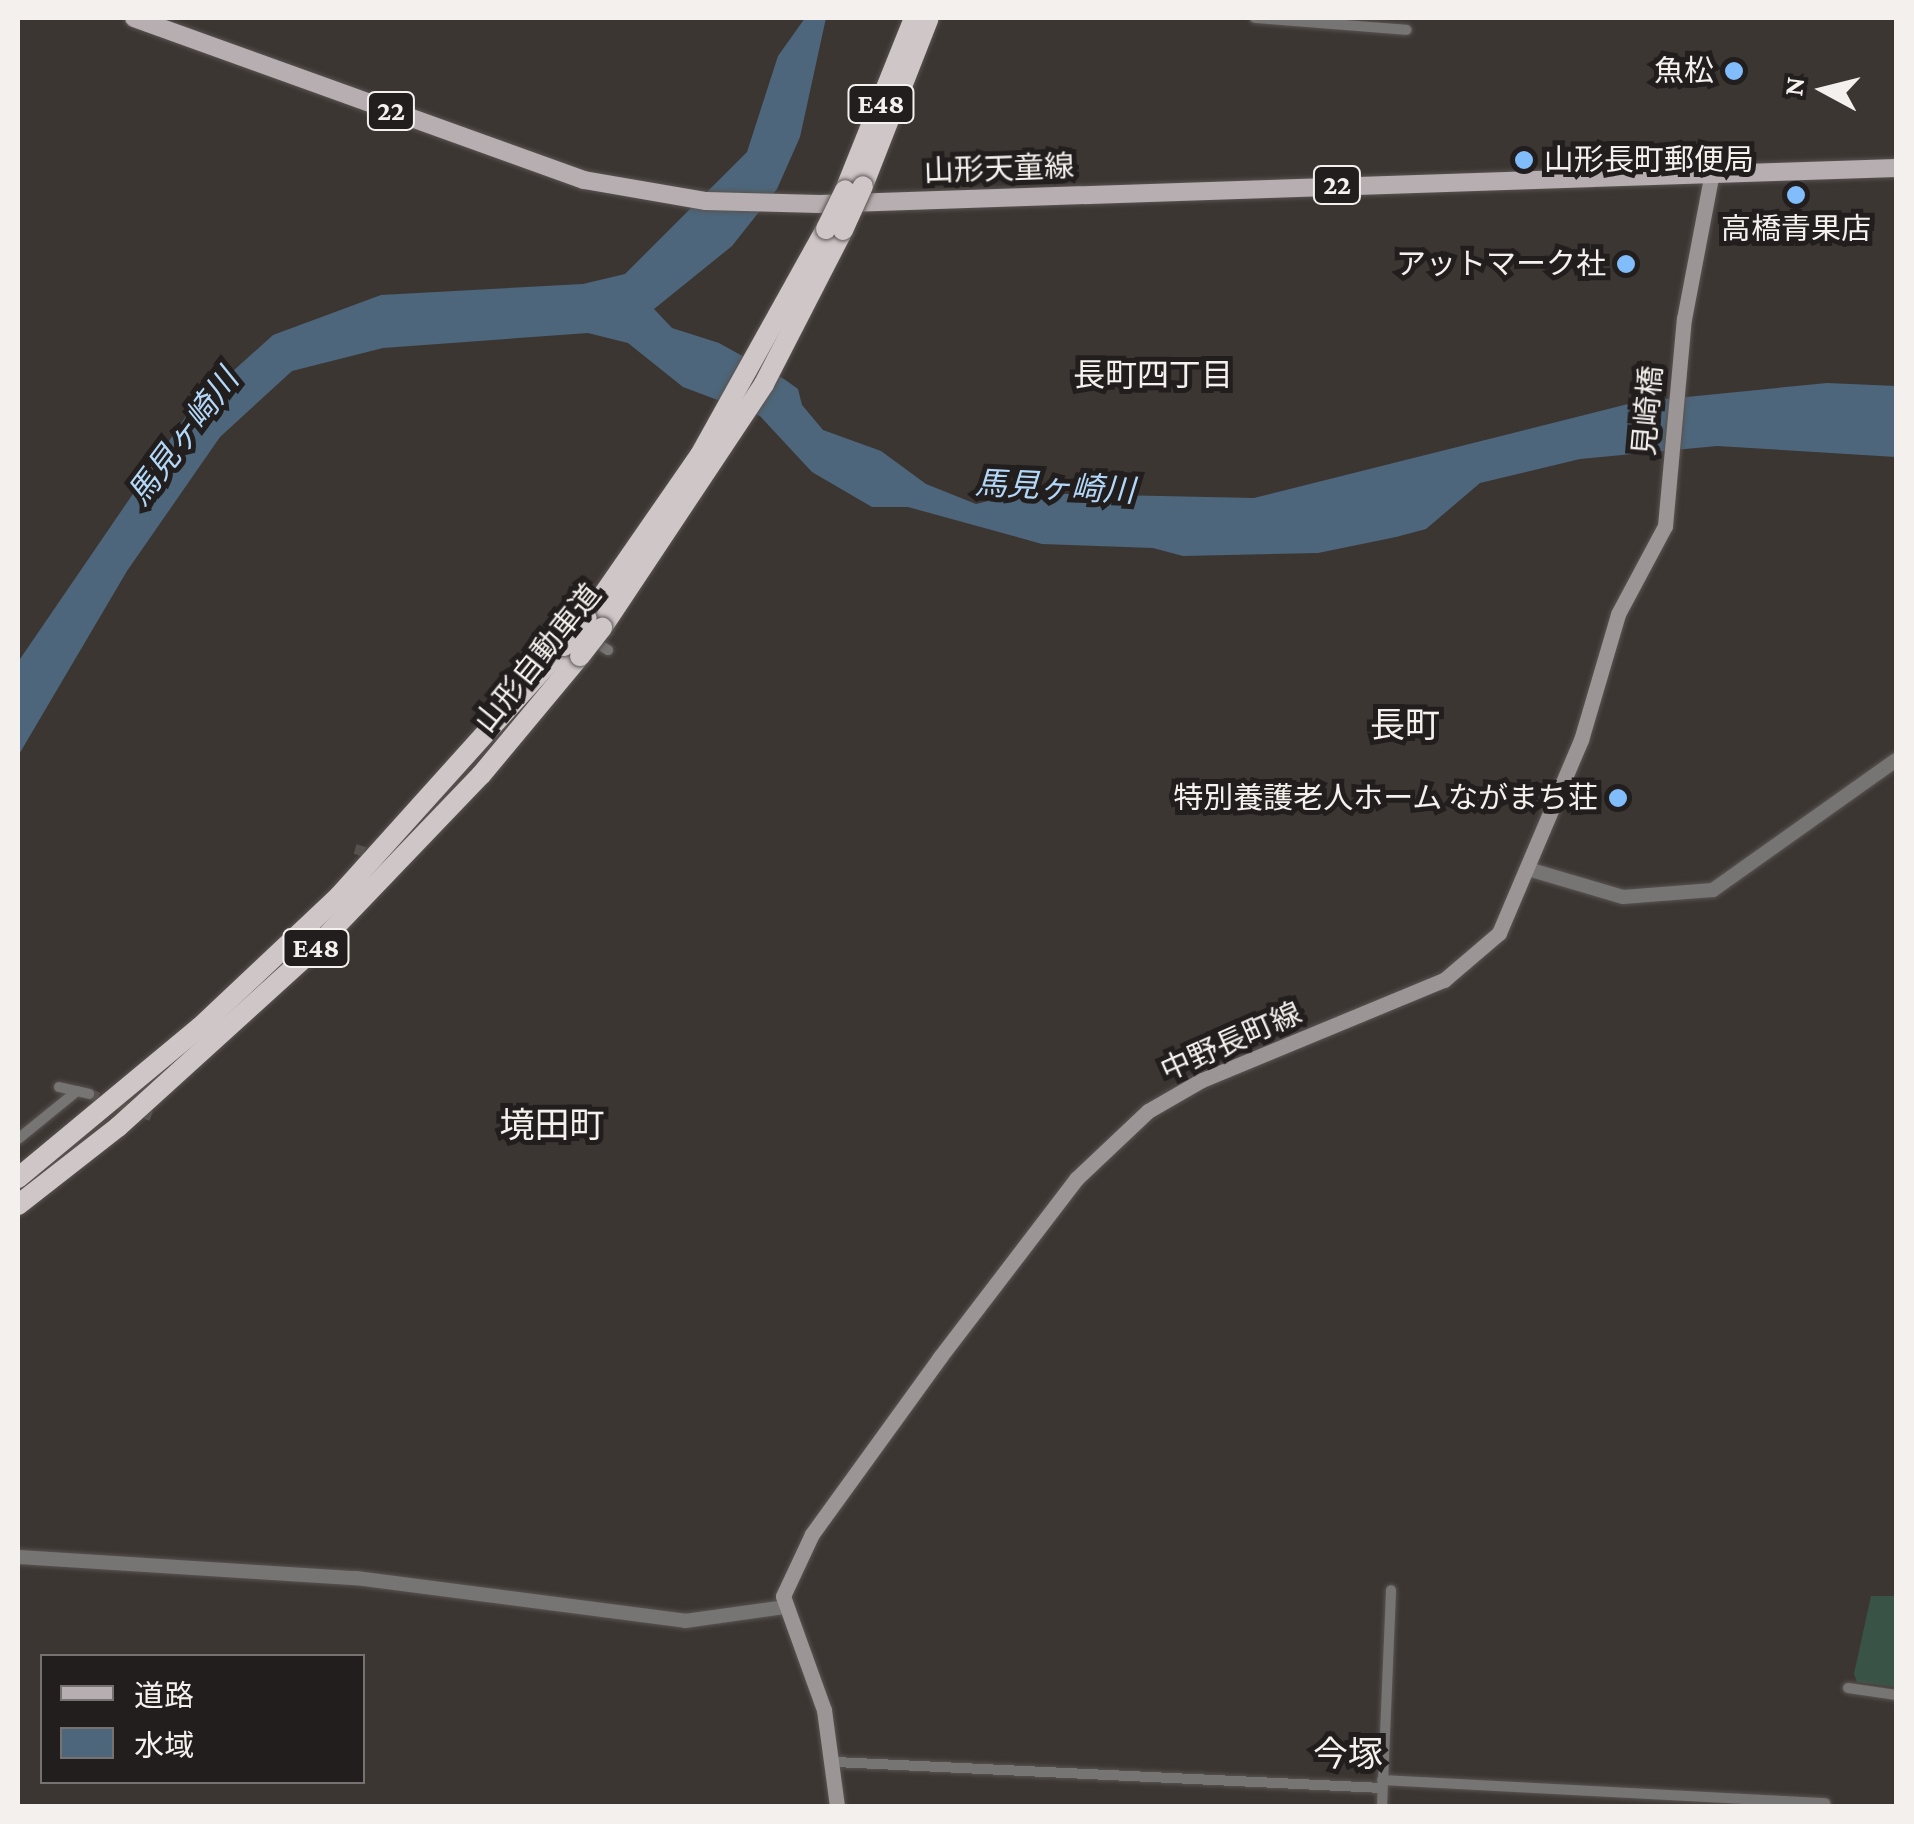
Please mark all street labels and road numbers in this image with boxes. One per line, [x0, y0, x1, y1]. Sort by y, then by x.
road number: E48 [846, 81, 916, 127]
road number: 22 [366, 88, 416, 134]
street label: 山形天童線 [923, 148, 1075, 190]
road number: 22 [1312, 162, 1362, 208]
street label: 見崎橋 [1626, 365, 1670, 457]
street label: 山形自動車道 [467, 577, 609, 739]
road number: E48 [281, 925, 351, 971]
street label: 中野長町線 [1155, 995, 1307, 1089]

